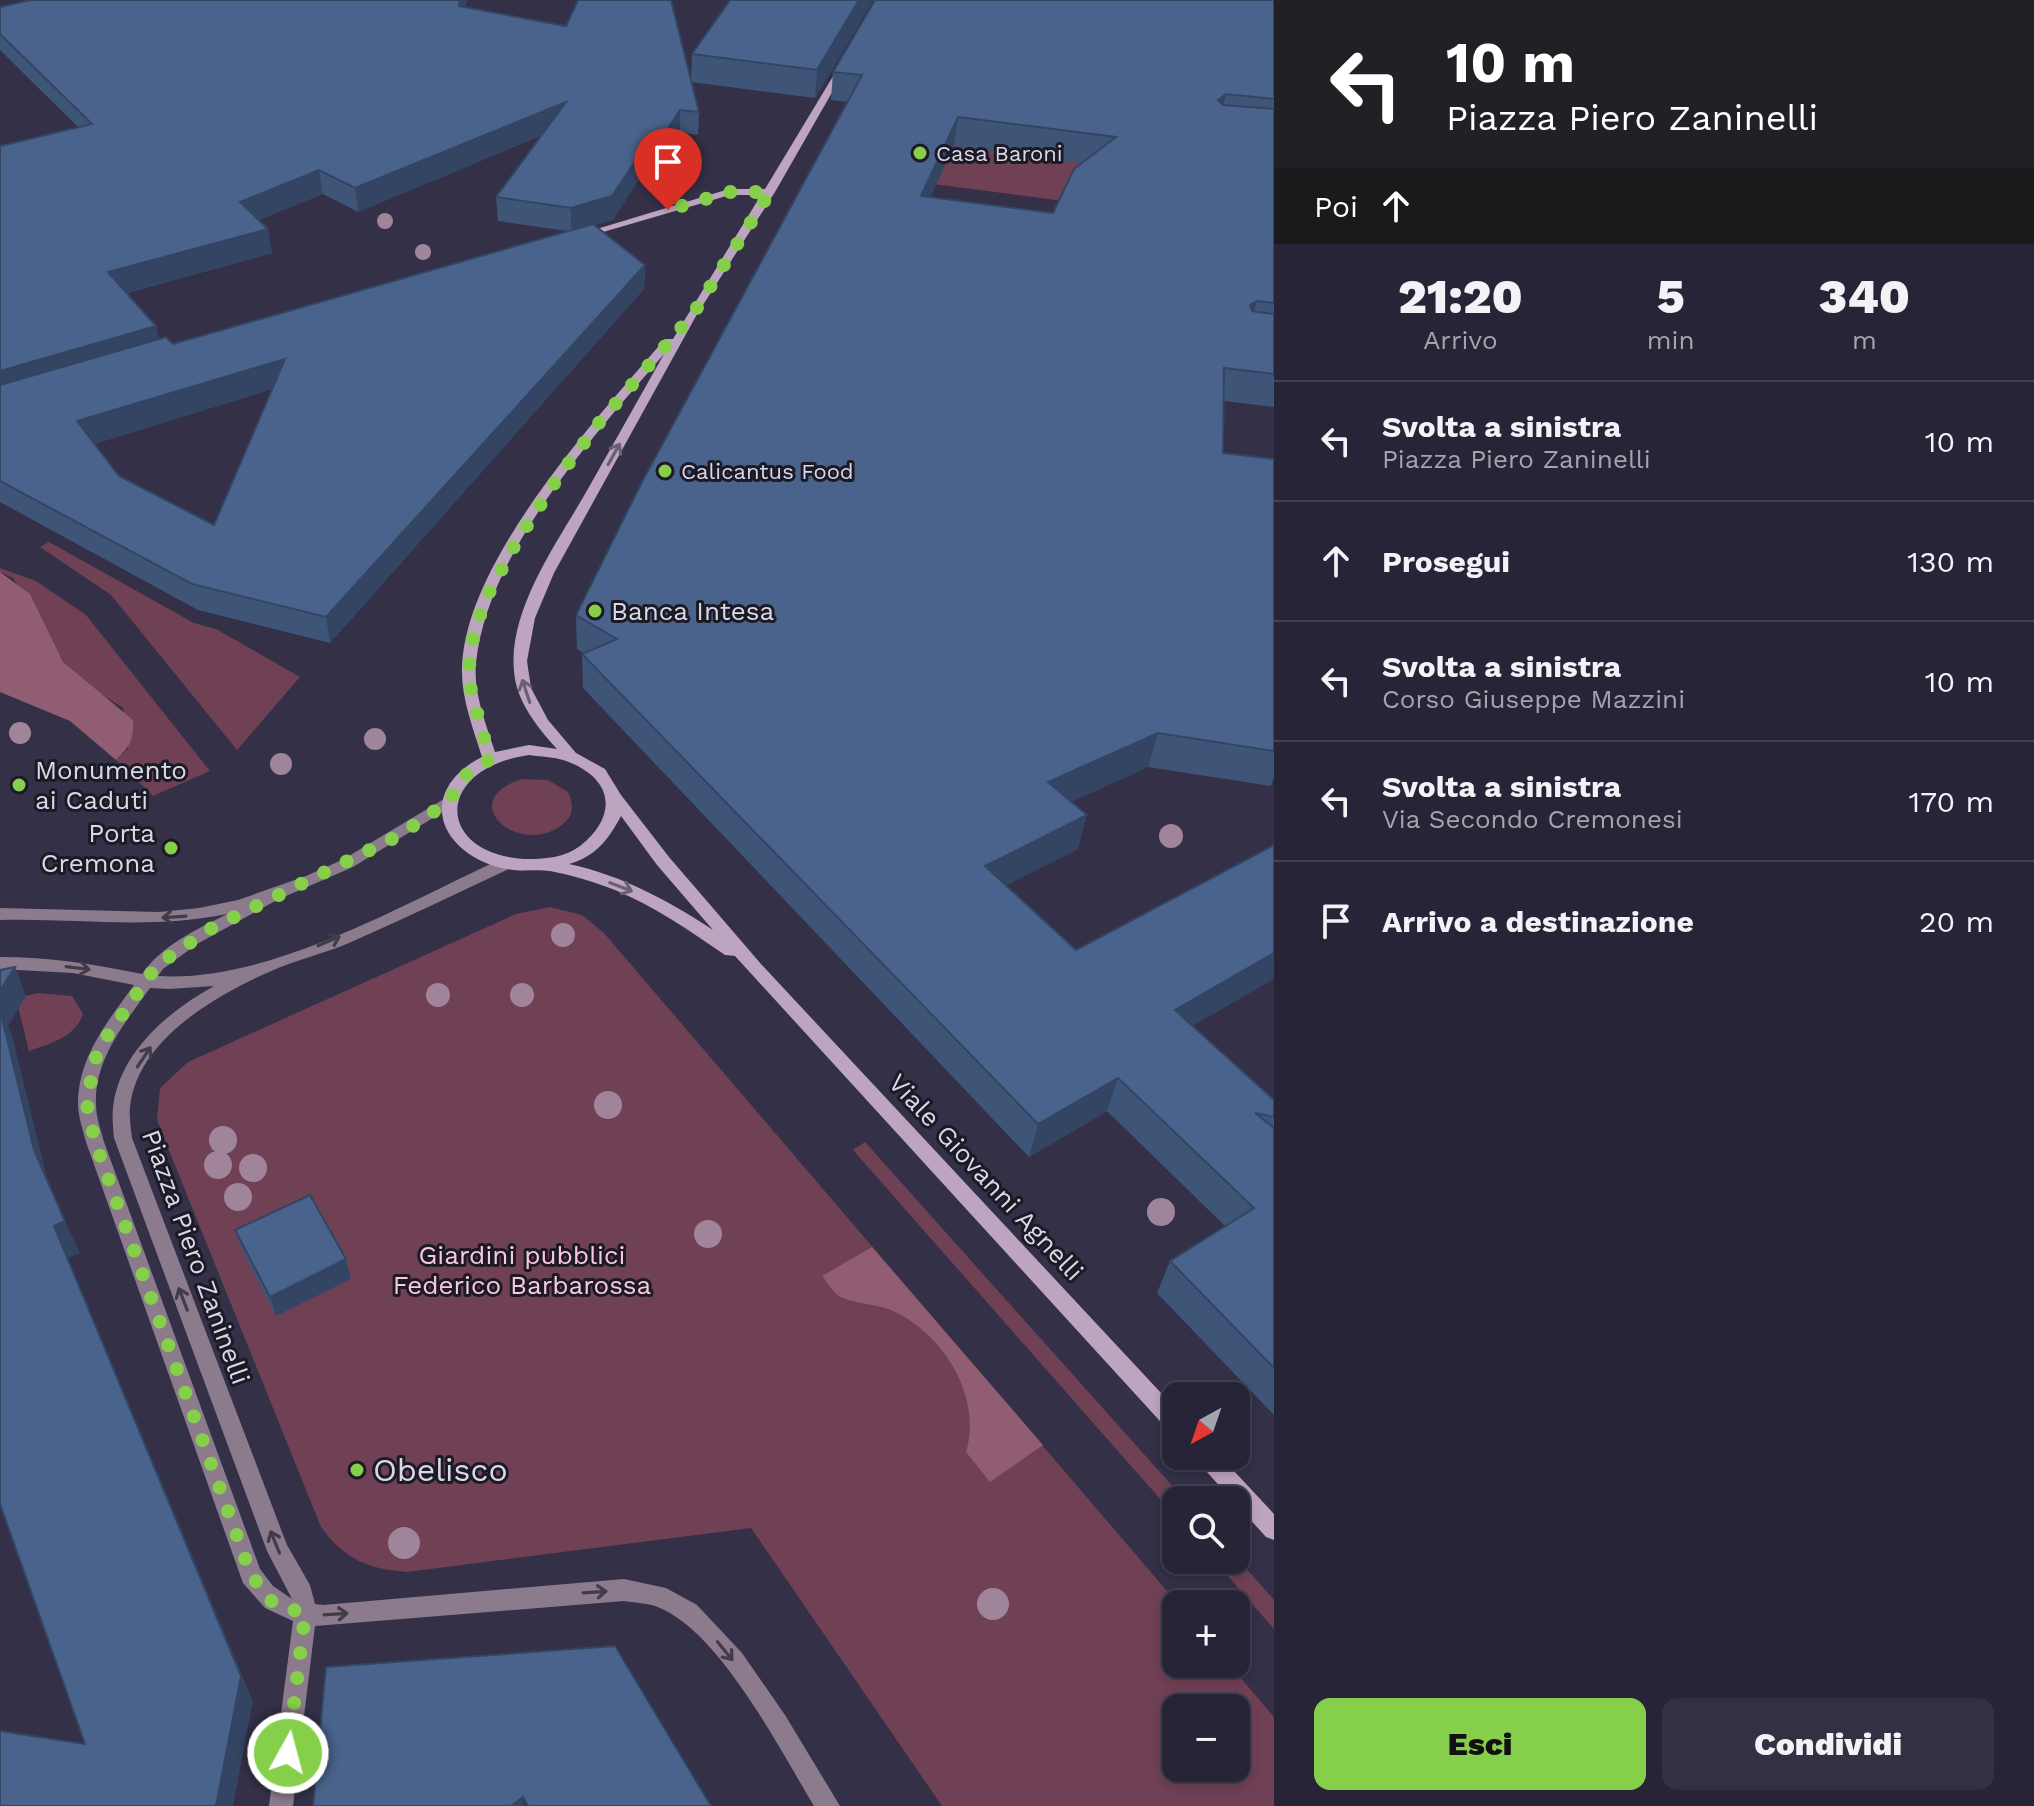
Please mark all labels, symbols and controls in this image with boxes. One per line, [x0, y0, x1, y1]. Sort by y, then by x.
text: 10 m [1446, 30, 1575, 96]
icon: left [1314, 32, 1418, 136]
text: Piazza Piero Zaninelli [1446, 97, 1818, 139]
pin [634, 128, 702, 210]
icon: arrive [646, 140, 690, 184]
place label: Casa Baroni [936, 141, 1063, 166]
marker: Casa Baroni [911, 144, 929, 162]
icon: ahead [1374, 184, 1418, 228]
text: Poi [1314, 189, 1358, 224]
text: 21:20 [1398, 268, 1523, 325]
text: 5 [1657, 268, 1685, 325]
text: 340 [1819, 268, 1910, 325]
text: Arrivo [1423, 325, 1498, 355]
text: min [1647, 325, 1695, 355]
text: m [1852, 325, 1877, 355]
text: Svolta a sinistra [1382, 409, 1621, 444]
icon: left [1314, 419, 1358, 463]
text: 10 m [1925, 424, 1994, 459]
one-way arrow [606, 443, 622, 466]
text: Piazza Piero Zaninelli [1382, 444, 1651, 474]
place label: Calicantus Food [681, 459, 854, 484]
marker: Calicantus Food [656, 462, 674, 480]
icon: ahead [1314, 539, 1358, 583]
text: Prosegui [1382, 544, 1510, 579]
text: 130 m [1907, 544, 1994, 579]
place label: Banca Intesa [611, 596, 774, 626]
marker: Banca Intesa [586, 602, 604, 620]
text: Svolta a sinistra [1382, 649, 1621, 684]
icon: left [1314, 659, 1358, 703]
text: 10 m [1925, 664, 1994, 699]
one-way arrow [518, 679, 532, 704]
text: Corso Giuseppe Mazzini [1382, 684, 1685, 714]
place label: Monumento ai Caduti [35, 755, 187, 815]
text: Svolta a sinistra [1382, 769, 1621, 804]
marker: Monumento ai Caduti [10, 776, 28, 794]
icon: left [1314, 779, 1358, 823]
text: 170 m [1909, 784, 1994, 819]
text: Via Secondo Cremonesi [1382, 804, 1683, 834]
place label: Porta Cremona [41, 818, 155, 878]
marker: Porta Cremona [162, 839, 180, 857]
one-way arrow [608, 881, 633, 895]
icon: arrive [1314, 899, 1358, 943]
text: Arrivo a destinazione [1382, 904, 1694, 939]
text: 20 m [1919, 904, 1994, 939]
one-way arrow [162, 910, 188, 925]
one-way arrow [316, 933, 341, 948]
one-way arrow [64, 960, 91, 975]
one-way arrow [136, 1046, 152, 1068]
street label: Viale Giovanni Agnelli [882, 1068, 1090, 1286]
street label: Piazza Piero Zaninelli [136, 1126, 256, 1388]
park label: Giardini pubblici Federico Barbarossa [393, 1240, 652, 1300]
one-way arrow [175, 1287, 190, 1312]
north arrow [1162, 1382, 1250, 1470]
map controls [1162, 1382, 1250, 1782]
place label: Obelisco [373, 1451, 508, 1489]
marker: Obelisco [348, 1461, 366, 1479]
button: search [1162, 1486, 1250, 1574]
one-way arrow [267, 1531, 282, 1555]
one-way arrow [581, 1584, 608, 1599]
button: + [1162, 1590, 1250, 1678]
one-way arrow [322, 1606, 349, 1621]
one-way arrow [716, 1640, 734, 1661]
button: − [1162, 1694, 1250, 1782]
button: Esci [1314, 1698, 1646, 1790]
button: Condividi [1662, 1698, 1994, 1790]
position arrow [246, 1711, 330, 1795]

